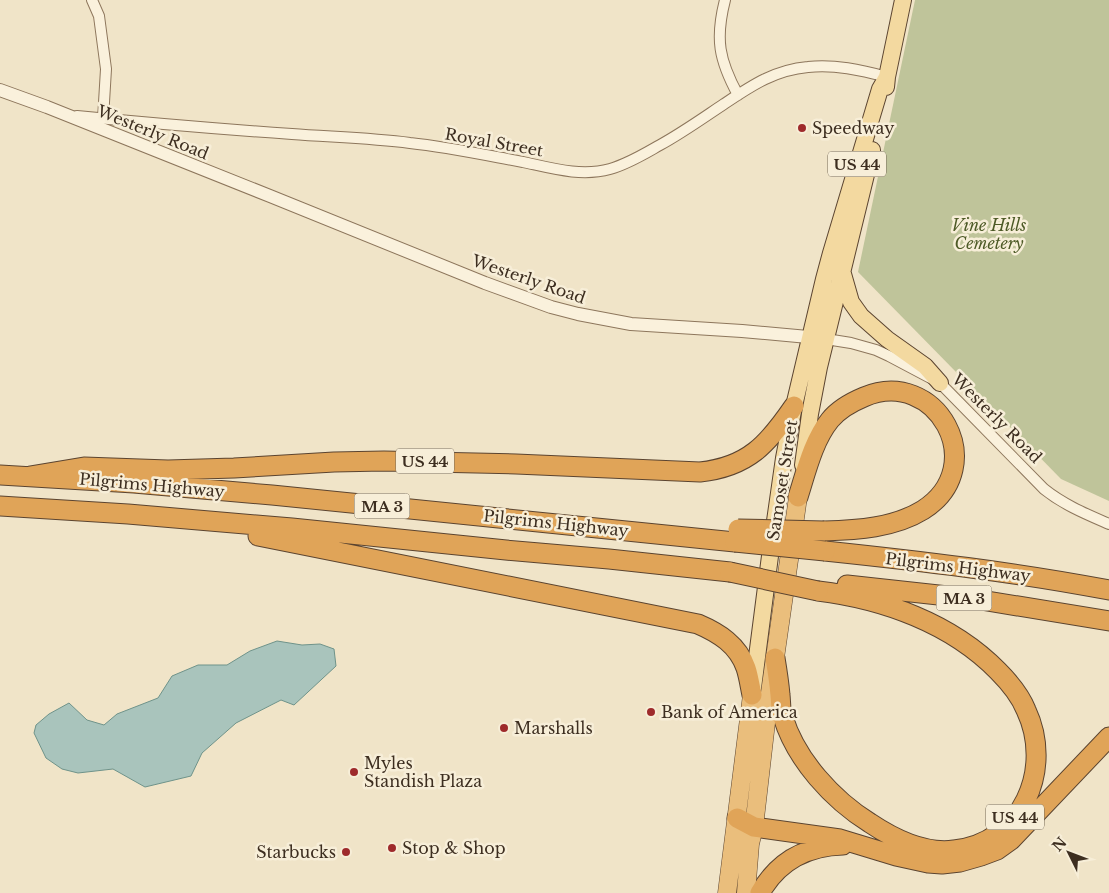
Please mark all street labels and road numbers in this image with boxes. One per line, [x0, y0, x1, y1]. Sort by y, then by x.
street label: Westerly Road [93, 100, 212, 164]
street label: Royal Street [443, 124, 545, 160]
road number: US 44 [828, 152, 886, 176]
street label: Westerly Road [469, 250, 589, 308]
street label: Westerly Road [947, 368, 1046, 467]
street label: Samoset Street [763, 418, 801, 542]
road number: US 44 [396, 448, 454, 474]
street label: Pilgrims Highway [78, 469, 226, 501]
road number: MA 3 [354, 494, 410, 518]
street label: Pilgrims Highway [482, 505, 630, 541]
street label: Pilgrims Highway [884, 548, 1032, 586]
road number: MA 3 [936, 586, 992, 610]
road number: US 44 [986, 804, 1044, 830]

